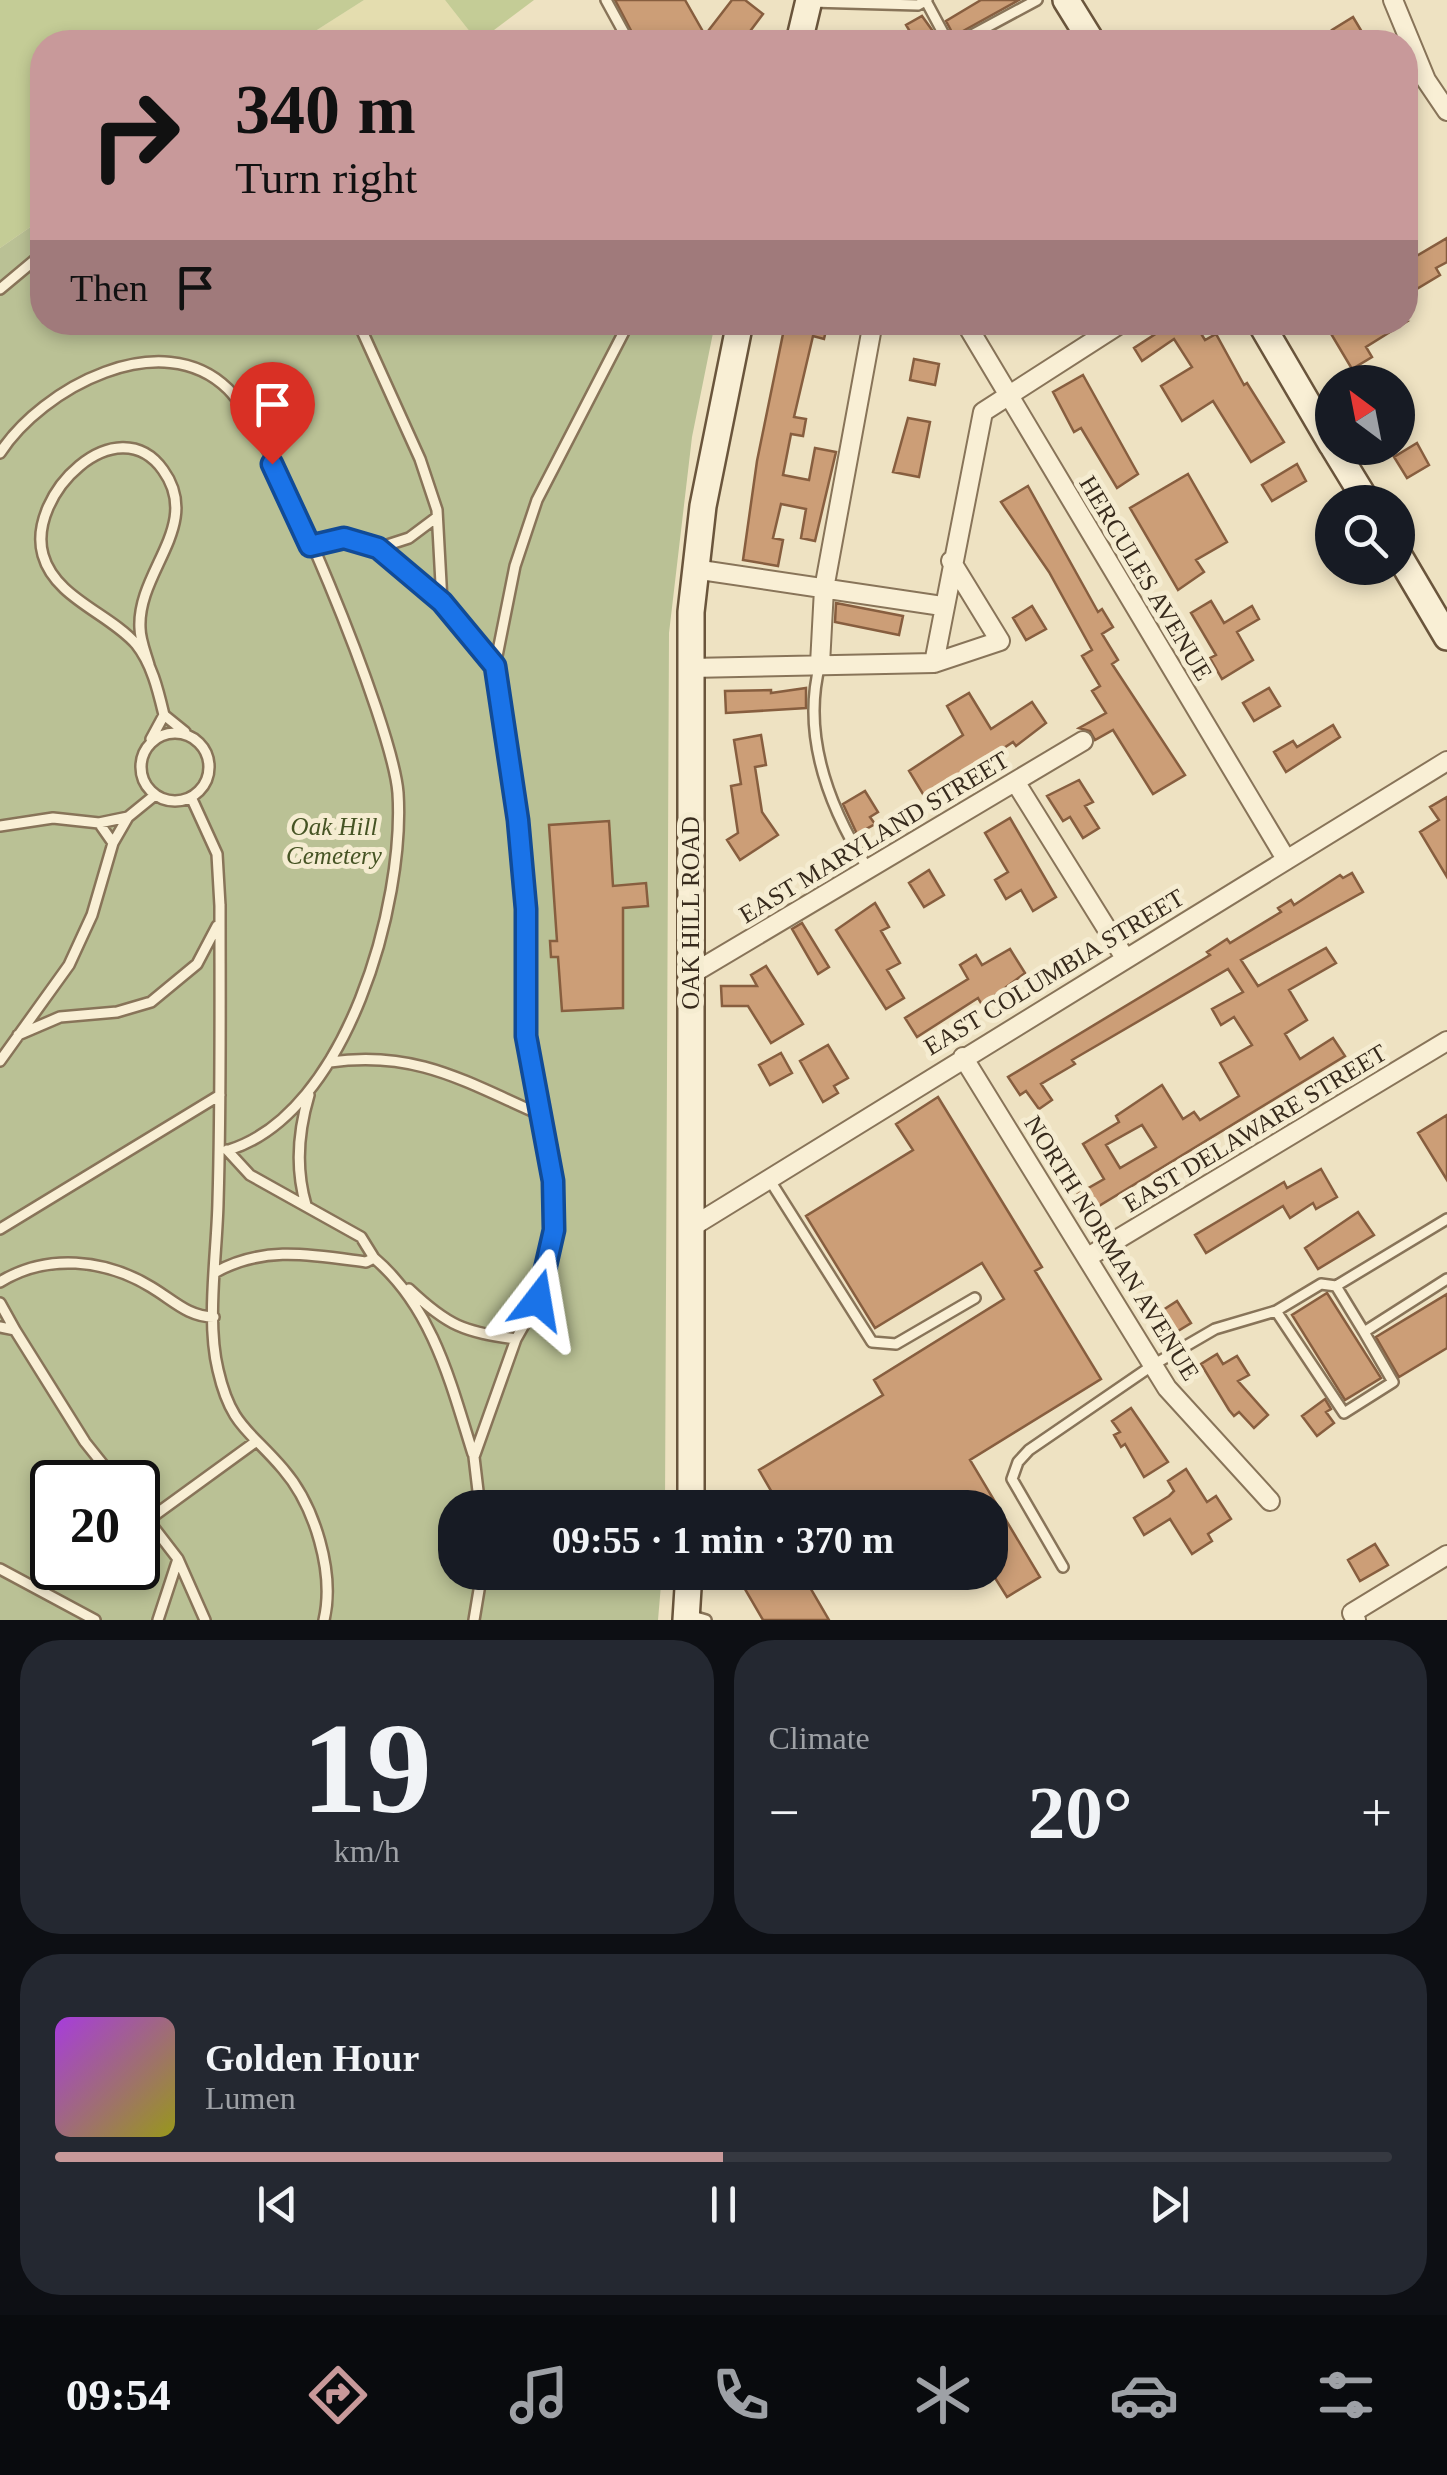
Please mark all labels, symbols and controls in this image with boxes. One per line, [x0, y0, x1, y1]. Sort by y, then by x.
icon: right [70, 70, 200, 200]
text: 340 m [235, 71, 416, 148]
text: Turn right [235, 153, 417, 203]
icon: arrive [168, 260, 223, 315]
text: Then [70, 267, 148, 309]
pin [230, 362, 315, 465]
north arrow [1315, 365, 1415, 465]
map controls [1315, 365, 1415, 585]
icon: arrive [245, 377, 300, 432]
street label: HERCULES AVENUE [1074, 471, 1218, 685]
button: search [1315, 485, 1415, 585]
street label: EAST MARYLAND STREET [734, 746, 1014, 928]
park label: Oak Hill Cemetery [286, 813, 383, 869]
street label: OAK HILL ROAD [677, 816, 704, 1010]
street label: EAST COLUMBIA STREET [919, 884, 1189, 1060]
street label: EAST DELAWARE STREET [1119, 1039, 1391, 1217]
street label: NORTH NORMAN AVENUE [1019, 1111, 1205, 1385]
position arrow [486, 1248, 590, 1352]
speed limit sign: 20 [30, 1460, 160, 1590]
text: 09:55 · 1 min · 370 m [552, 1519, 894, 1561]
text: 19 [302, 1696, 432, 1840]
text: Climate [769, 1720, 870, 1756]
text: 20° [1028, 1771, 1133, 1854]
text: − [769, 1782, 800, 1843]
text: + [1361, 1782, 1392, 1843]
text: km/h [334, 1833, 400, 1869]
text: Golden Hour [205, 2037, 419, 2079]
text: Lumen [205, 2080, 296, 2116]
icon: previous [250, 2177, 305, 2232]
icon: pause [696, 2177, 751, 2232]
icon: next [1142, 2177, 1197, 2232]
icon: directions [303, 2360, 373, 2430]
icon: music [504, 2360, 574, 2430]
icon: phone [706, 2360, 776, 2430]
icon: climate [908, 2360, 978, 2430]
icon: car [1109, 2360, 1179, 2430]
icon: filters [1311, 2360, 1381, 2430]
text: 09:54 [66, 2370, 171, 2420]

